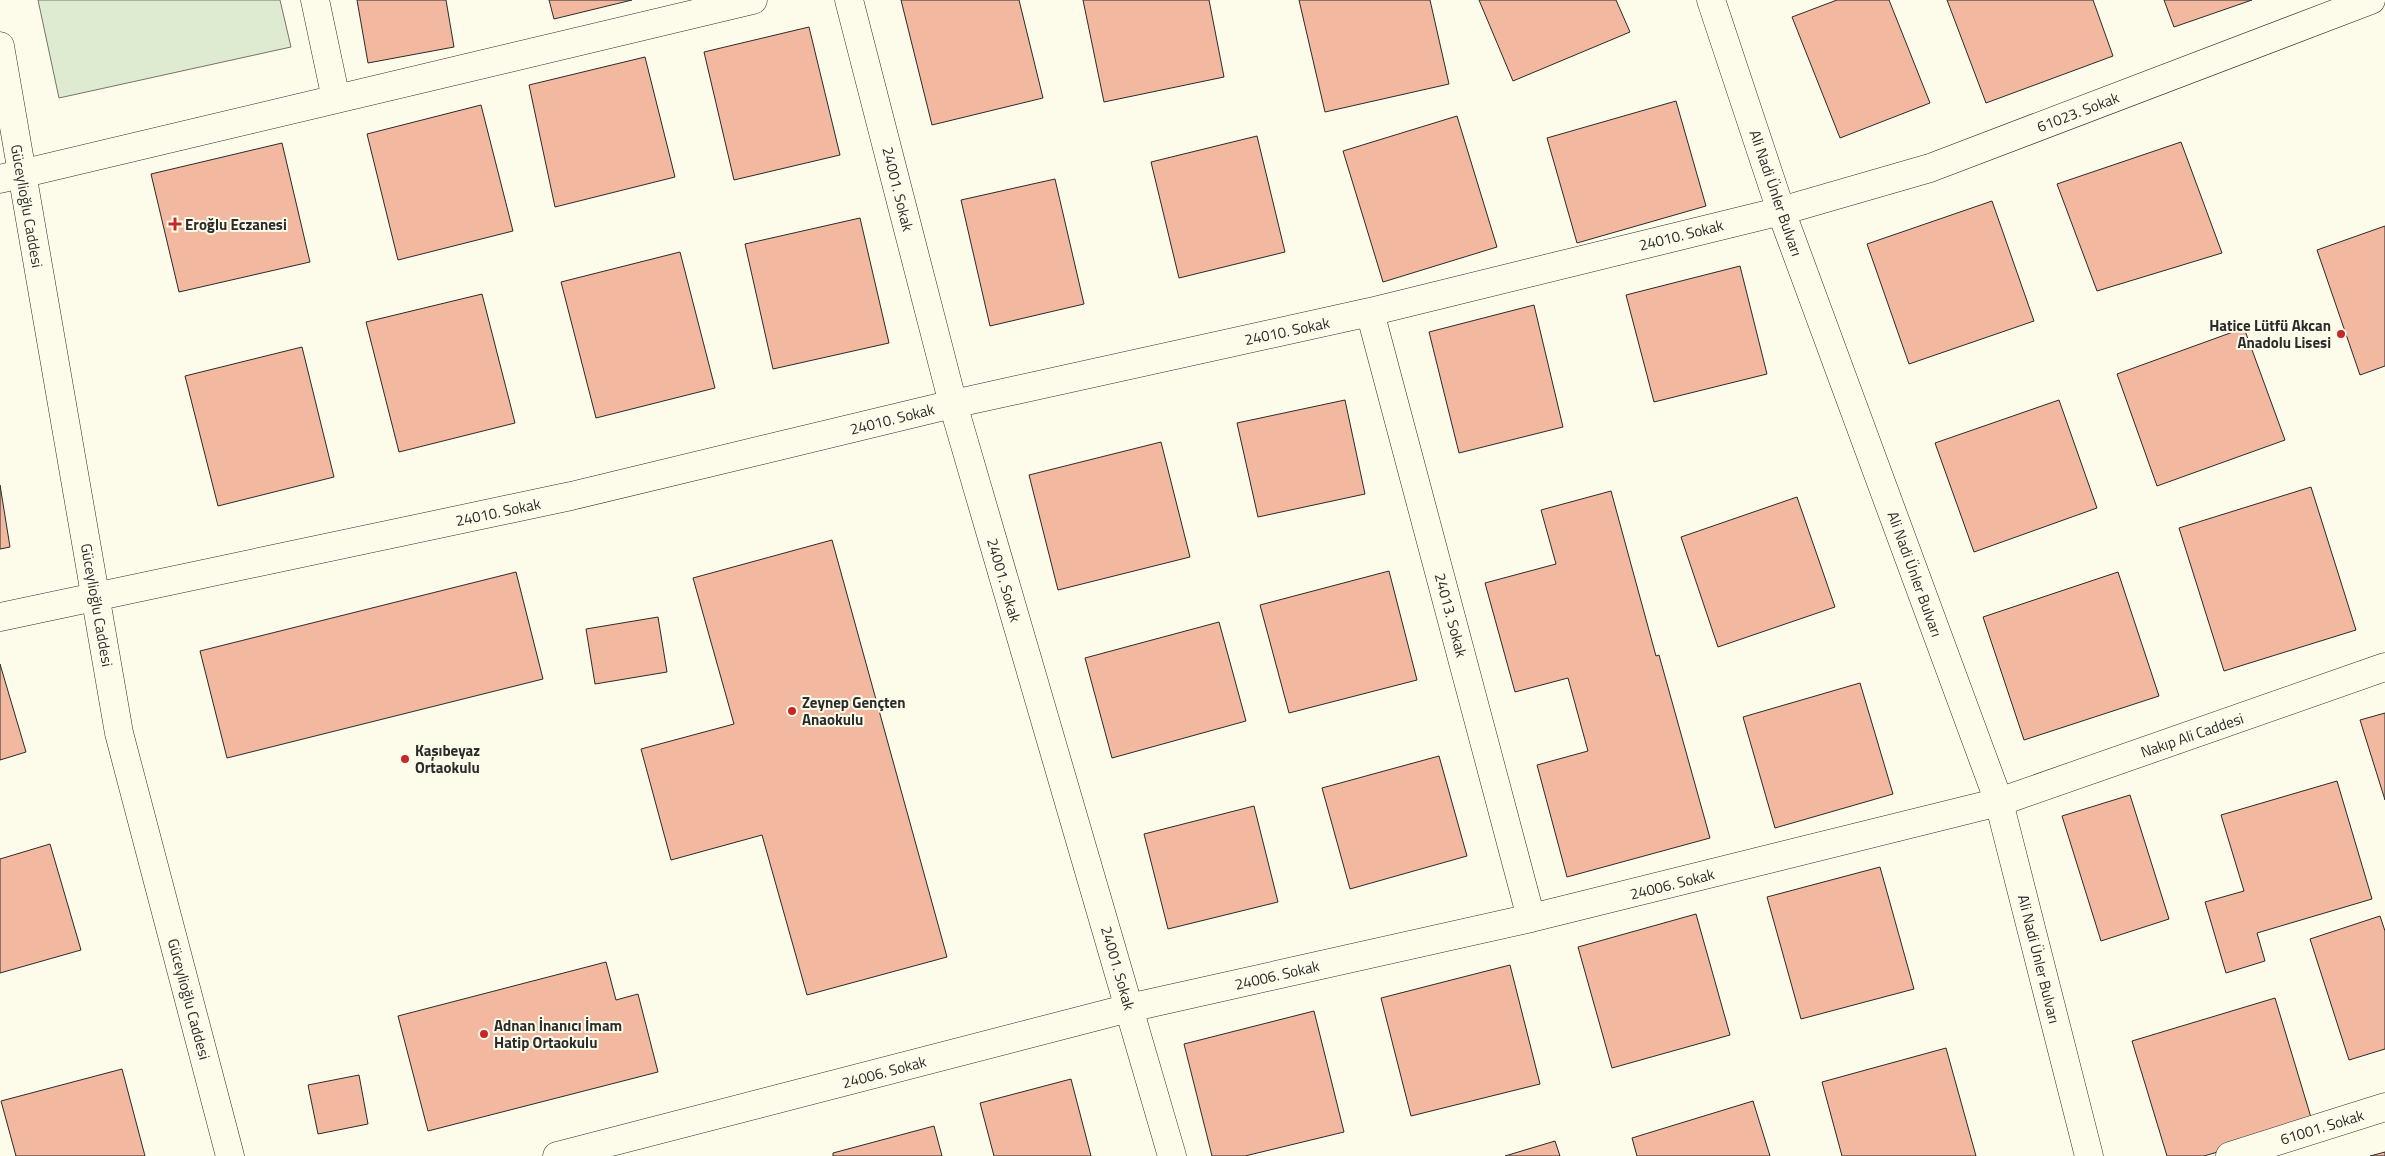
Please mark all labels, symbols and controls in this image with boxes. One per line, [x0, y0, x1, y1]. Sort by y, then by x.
street label: 61023. Sokak [2034, 86, 2122, 138]
street label: Ali Nadi Ünler Bulvarı [1744, 127, 1808, 259]
street label: Güceylioğlu Caddesi [5, 143, 49, 269]
street label: 24001. Sokak [876, 144, 920, 234]
place label: Eroğlu Eczanesi [185, 213, 287, 236]
street label: 24010. Sokak [1636, 213, 1726, 257]
marker: Eroğlu Eczanesi [169, 218, 181, 230]
street label: 24010. Sokak [1242, 311, 1332, 351]
place label: Hatice Lütfü Akcan Anadolu Lisesi [2209, 314, 2331, 354]
marker: Hatice Lütfü Akcan Anadolu Lisesi [2335, 328, 2347, 340]
street label: 24010. Sokak [847, 397, 937, 441]
street label: 24010. Sokak [453, 492, 543, 532]
street label: Ali Nadi Ünler Bulvarı [1882, 508, 1948, 640]
street label: 24001. Sokak [981, 535, 1027, 625]
street label: Güceylioğlu Caddesi [75, 542, 119, 668]
street label: 24013. Sokak [1429, 570, 1473, 660]
place label: Zeynep Gençten Anaokulu [802, 691, 906, 731]
marker: Zeynep Gençten Anaokulu [786, 705, 798, 717]
street label: Nakıp Ali Caddesi [2137, 707, 2247, 763]
place label: Kaşıbeyaz Ortaokulu [415, 739, 480, 779]
marker: Kaşıbeyaz Ortaokulu [399, 753, 411, 765]
street label: 24006. Sokak [1627, 862, 1717, 906]
street label: Ali Nadi Ünler Bulvarı [2012, 892, 2066, 1026]
street label: 24001. Sokak [1095, 923, 1141, 1013]
street label: Güceylioğlu Caddesi [162, 936, 216, 1062]
street label: 24006. Sokak [1232, 954, 1322, 996]
place label: Adnan İnanıcı İmam Hatip Ortaokulu [494, 1014, 622, 1054]
marker: Adnan İnanıcı İmam Hatip Ortaokulu [478, 1028, 490, 1040]
street label: 24006. Sokak [839, 1050, 929, 1094]
street label: 61001. Sokak [2277, 1103, 2367, 1151]

